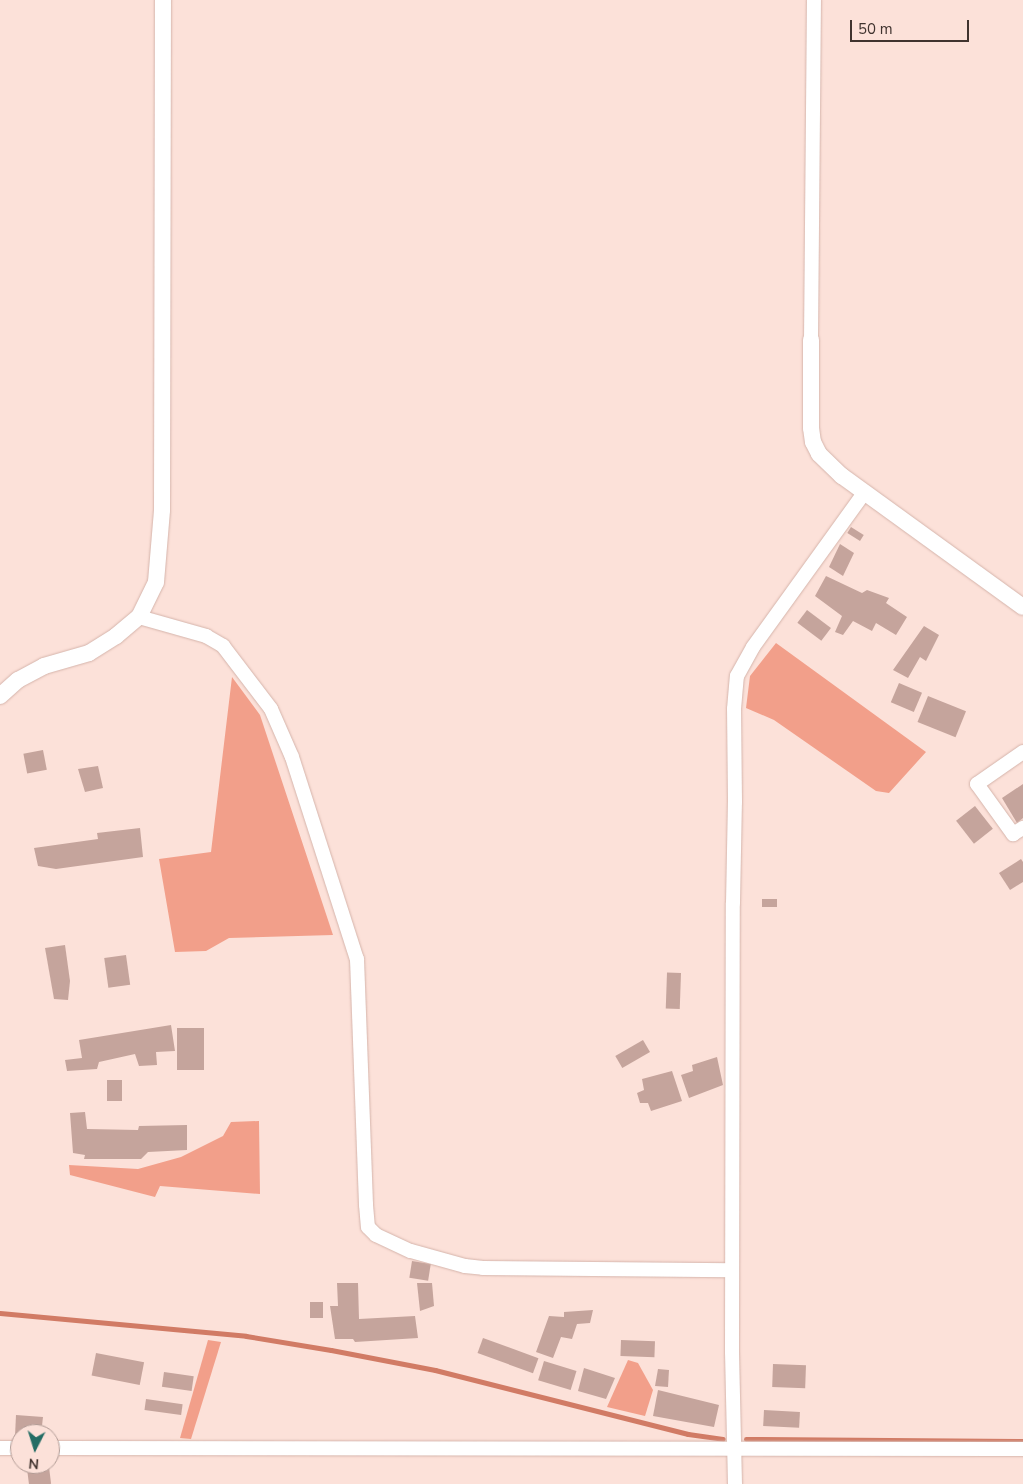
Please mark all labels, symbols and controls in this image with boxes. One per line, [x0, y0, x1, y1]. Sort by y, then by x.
scale bar [853, 10, 972, 42]
text: 50 m [858, 19, 893, 39]
north arrow [10, 1424, 60, 1474]
text: N [28, 1454, 40, 1473]

